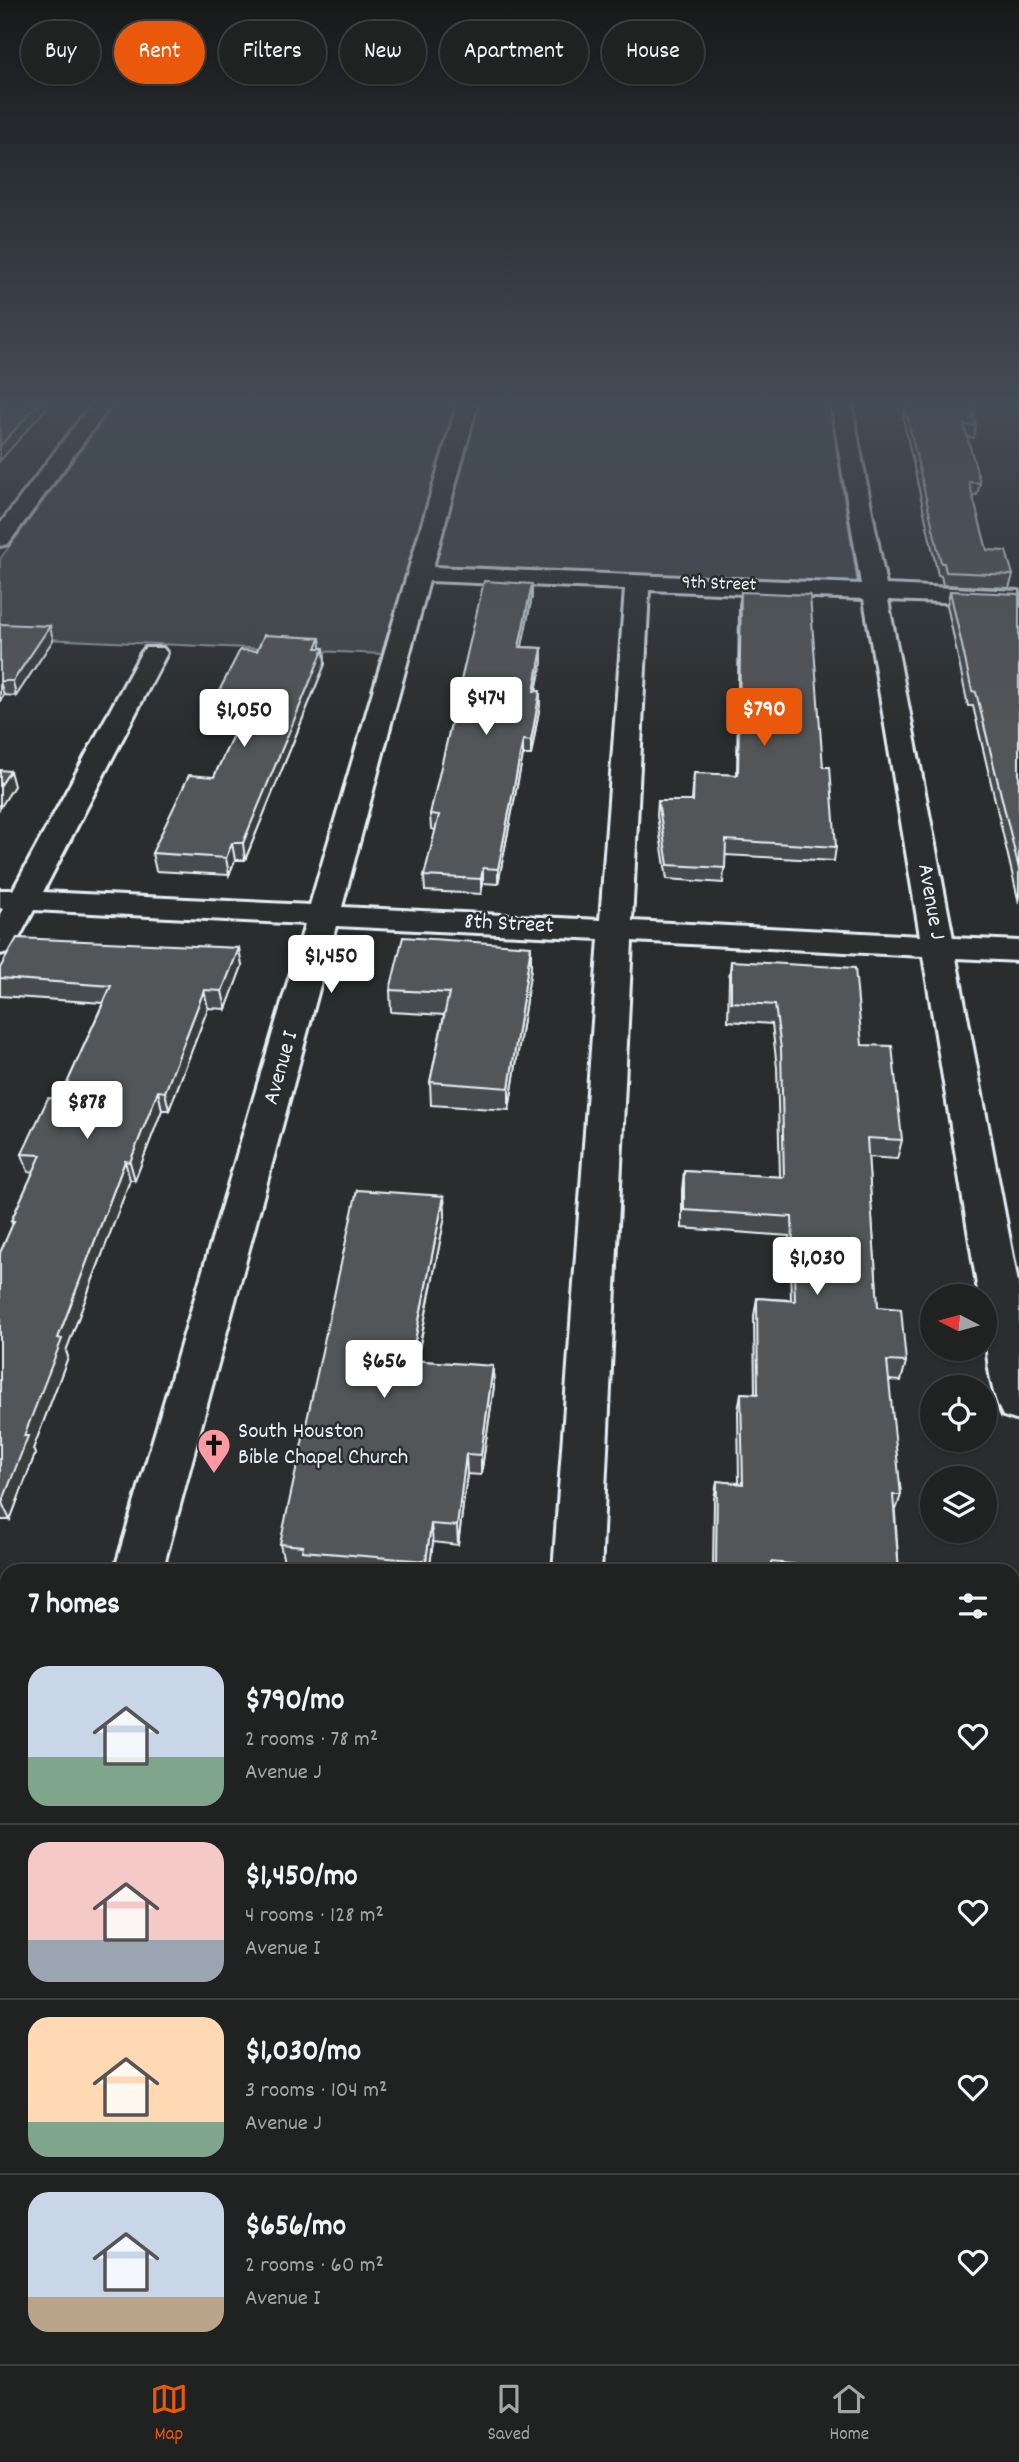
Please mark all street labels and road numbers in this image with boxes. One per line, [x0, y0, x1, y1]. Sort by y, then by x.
street label: 9th Street [681, 570, 757, 600]
street label: Avenue J [907, 861, 953, 943]
street label: 8th Street [463, 906, 555, 944]
street label: Avenue I [256, 1027, 308, 1109]

